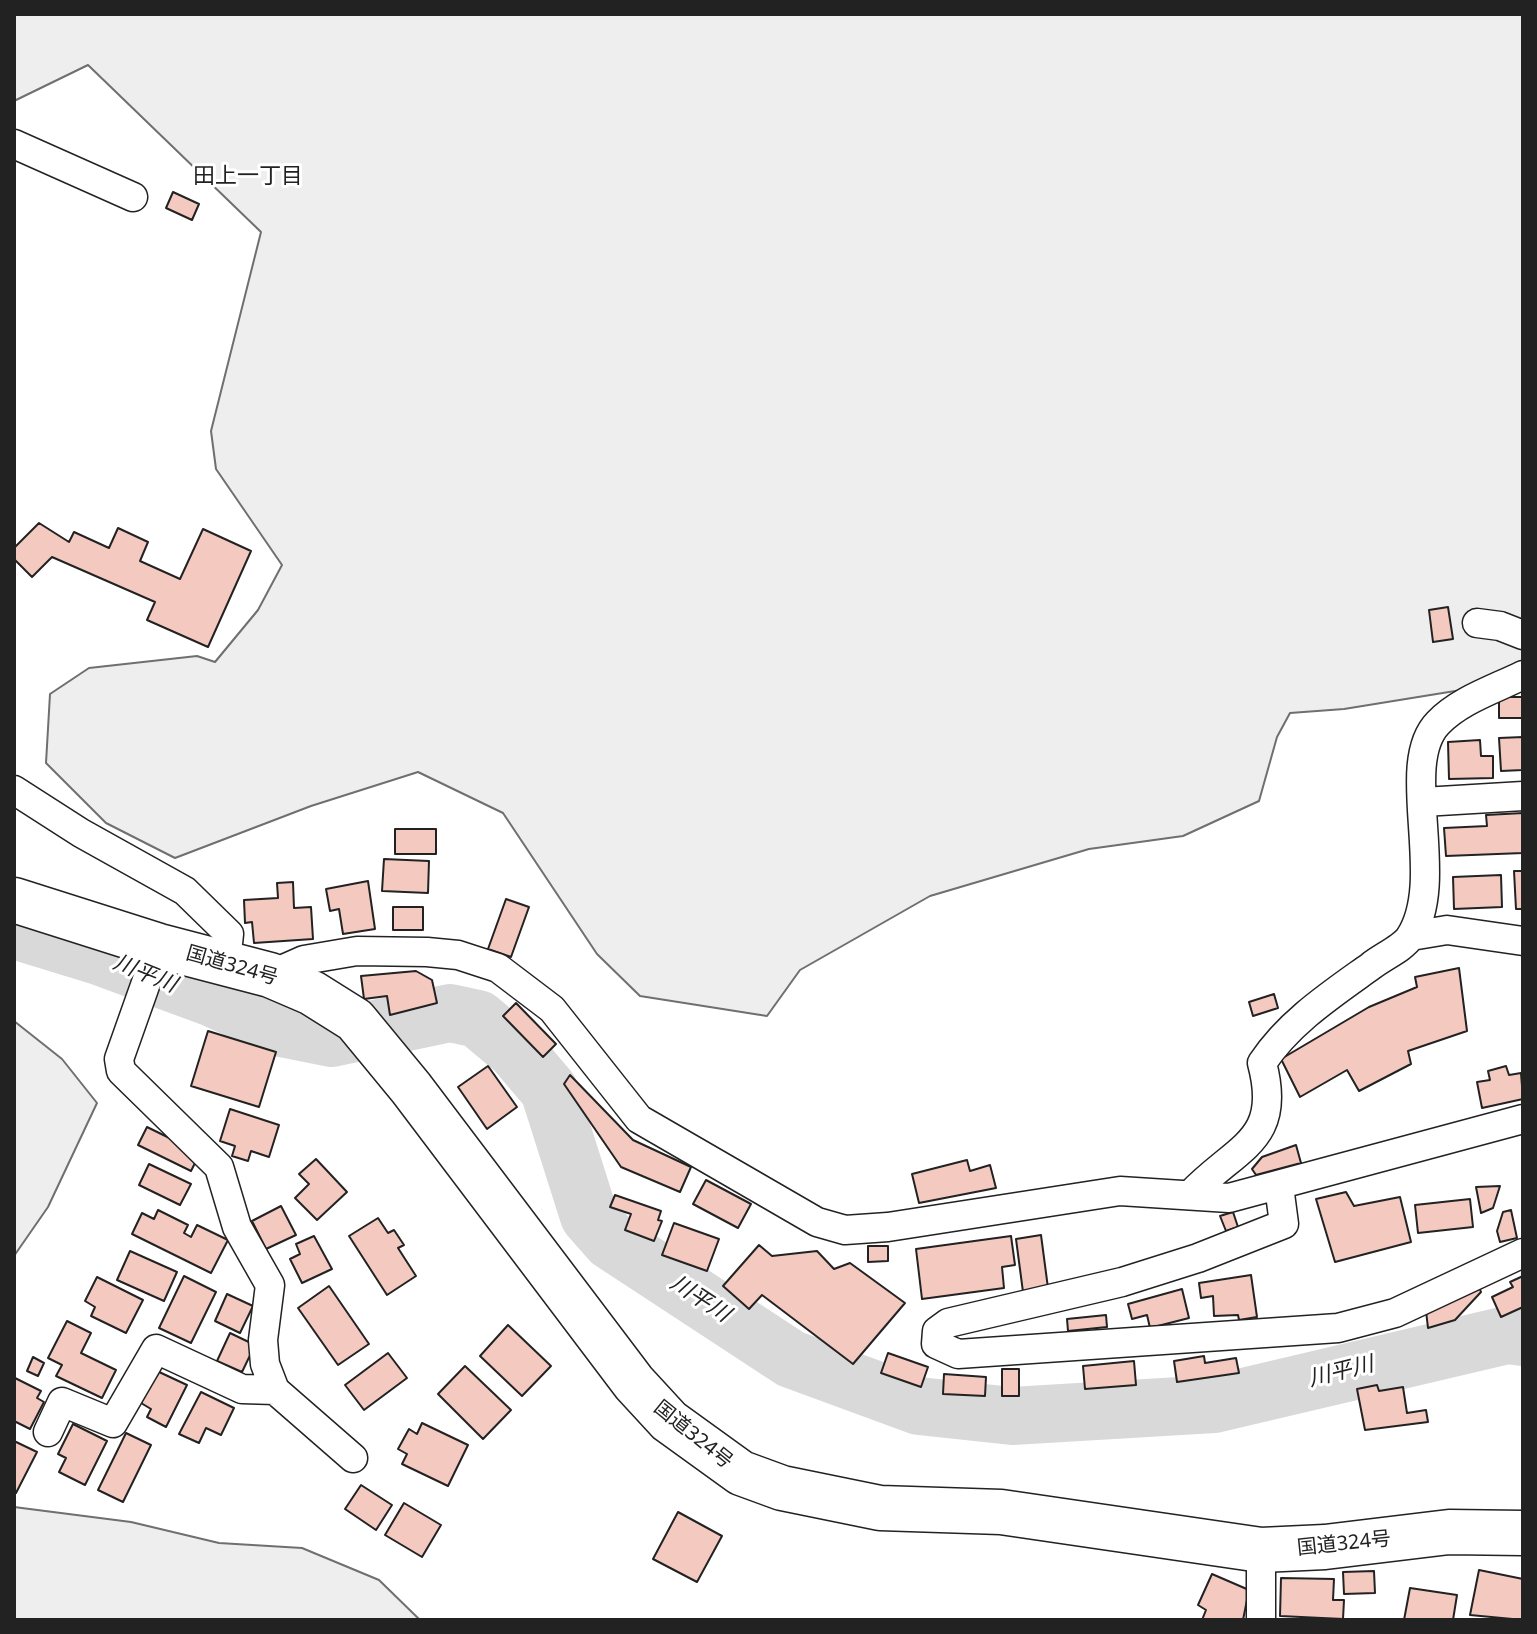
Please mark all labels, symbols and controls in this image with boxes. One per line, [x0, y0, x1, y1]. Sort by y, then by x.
district label: 田上一丁目 [193, 164, 303, 190]
street label: 国道324号 [183, 941, 281, 991]
water label: 川平川 [109, 949, 181, 999]
water label: 川平川 [665, 1270, 735, 1328]
water label: 川平川 [1306, 1351, 1376, 1393]
street label: 国道324号 [649, 1396, 737, 1474]
street label: 国道324号 [1296, 1527, 1392, 1561]

